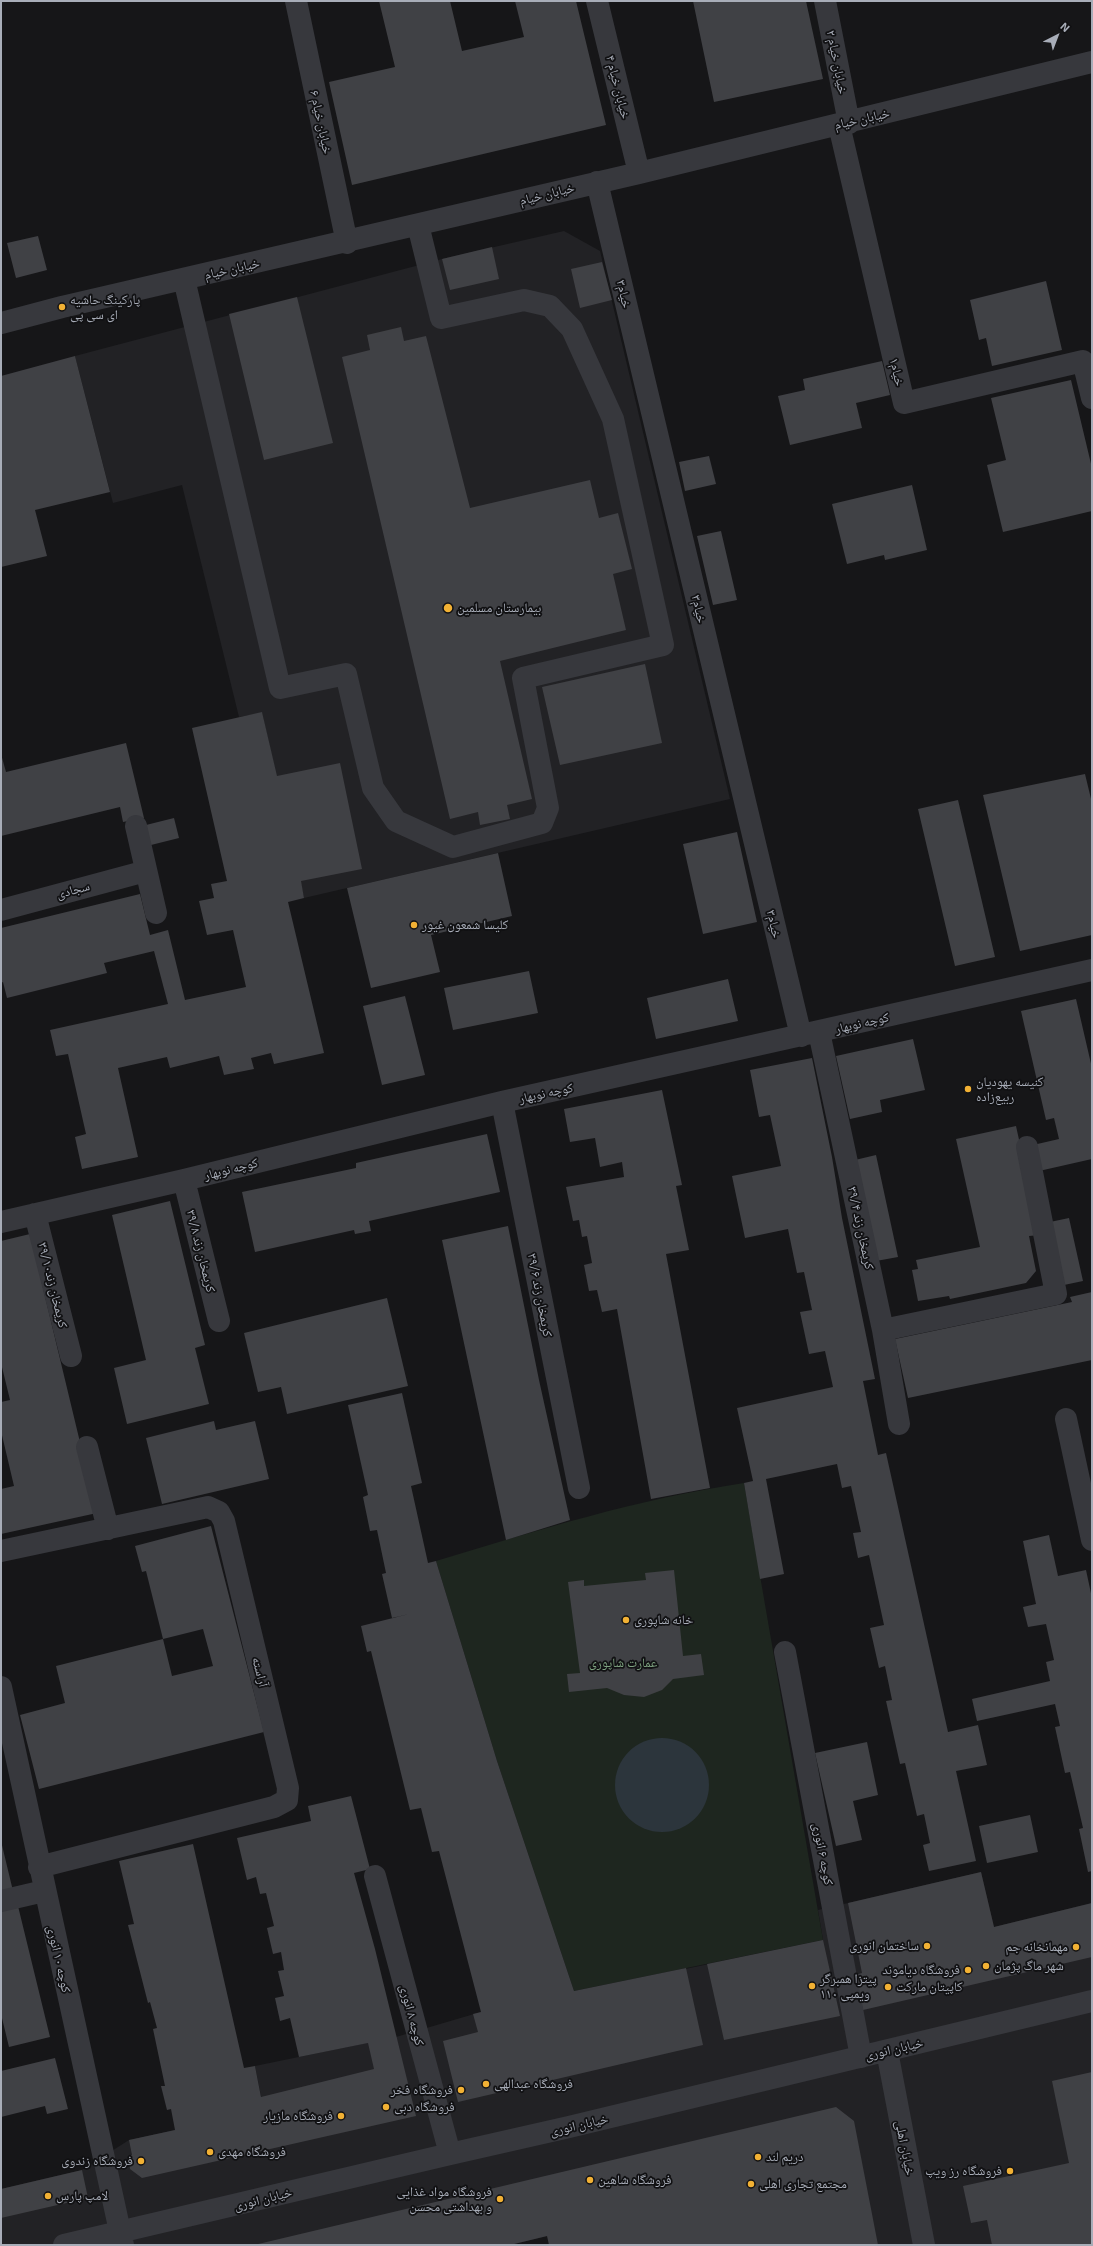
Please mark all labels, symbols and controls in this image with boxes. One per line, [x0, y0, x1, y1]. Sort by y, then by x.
north arrow [1037, 16, 1077, 56]
text: N [1058, 19, 1073, 34]
street label: خیابان خیام ۲ [823, 29, 851, 95]
street label: خیابان خیام ۴ [603, 54, 633, 120]
street label: خیابان خیام ۶ [307, 89, 335, 155]
street label: خیابان خیام [833, 105, 891, 133]
street label: خیابان خیام [518, 180, 576, 208]
street label: خیابان خیام [203, 255, 261, 283]
street label: خیام۳ [613, 278, 635, 310]
place label: پارکینگ حاشیه ای سی پی [70, 292, 140, 323]
marker: پارکینگ حاشیه ای سی پی [57, 302, 67, 312]
street label: ۱خیام [886, 356, 908, 388]
street label: خیام۳ [688, 593, 710, 625]
place label: بیمارستان مسلمین [457, 600, 541, 616]
marker: بیمارستان مسلمین [442, 602, 454, 614]
street label: سجادی [55, 878, 91, 902]
street label: خیام۳ [763, 908, 785, 940]
place label: کلیسا شمعون غیور [422, 917, 508, 933]
marker: کلیسا شمعون غیور [409, 920, 419, 930]
street label: کوچه نوبهار [833, 1009, 891, 1037]
place label: کنیسه یهودیان ربیع‌زاده [976, 1074, 1044, 1105]
street label: کوچه نوبهار [517, 1080, 575, 1106]
marker: کنیسه یهودیان ربیع‌زاده [963, 1084, 973, 1094]
street label: کوچه نوبهار [202, 1155, 260, 1183]
street label: کریمخان زند ۳۹/۴ [845, 1185, 877, 1271]
street label: کریمخان زند ۳۹/۸ [183, 1208, 219, 1294]
street label: کریمخان زند۳۹/۱۰ [35, 1241, 71, 1329]
street label: کریمخان زند ۳۹/۶ [524, 1252, 556, 1338]
place label: خانه شاپوری [634, 1612, 693, 1628]
marker: خانه شاپوری [621, 1615, 631, 1625]
street label: آراسته [249, 1655, 271, 1689]
park label: عمارت شاپوری [589, 1655, 657, 1671]
street label: کوچه ۶ انوری [809, 1822, 837, 1886]
street label: کوچه ۱۰ انوری [44, 1924, 74, 1994]
place label: ساختمان انوری [849, 1938, 919, 1954]
place label: مهمانخانه جم [1005, 1939, 1068, 1955]
marker: ساختمان انوری [922, 1941, 932, 1951]
marker: مهمانخانه جم [1071, 1942, 1081, 1952]
place label: شهر ماگ پژمان [994, 1958, 1064, 1974]
marker: شهر ماگ پژمان [981, 1961, 991, 1971]
place label: فروشگاه دیاموند [882, 1962, 960, 1978]
marker: فروشگاه دیاموند [963, 1965, 973, 1975]
place label: پیتزا همبرگر ویمپی ۱۱۰ [820, 1971, 877, 2002]
place label: کاپیتان مارکت [896, 1979, 963, 1995]
marker: پیتزا همبرگر ویمپی ۱۱۰ [807, 1981, 817, 1991]
marker: کاپیتان مارکت [883, 1982, 893, 1992]
street label: کوچه ۸ انوری [396, 1983, 428, 2047]
street label: خیابان انوری [863, 2035, 925, 2063]
place label: فروشگاه عبدالهی [494, 2076, 573, 2092]
marker: فروشگاه عبدالهی [481, 2079, 491, 2089]
place label: فروشگاه فخر [391, 2082, 453, 2098]
marker: فروشگاه فخر [456, 2085, 466, 2095]
place label: فروشگاه دبی [394, 2099, 455, 2115]
marker: فروشگاه دبی [381, 2102, 391, 2112]
place label: فروشگاه مازیار [263, 2108, 333, 2124]
marker: فروشگاه مازیار [336, 2111, 346, 2121]
street label: خیابان انوری [548, 2111, 610, 2139]
street label: خیابان اهلی [892, 2119, 918, 2177]
place label: فروشگاه مهدی [218, 2144, 286, 2160]
marker: فروشگاه مهدی [205, 2147, 215, 2157]
place label: دریم لند [766, 2149, 803, 2165]
marker: دریم لند [753, 2152, 763, 2162]
place label: فروشگاه زندوی [61, 2153, 133, 2169]
marker: فروشگاه زندوی [136, 2156, 146, 2166]
place label: فروشگاه رز ویپ [925, 2163, 1002, 2179]
marker: فروشگاه رز ویپ [1005, 2166, 1015, 2176]
place label: فروشگاه شاهین [598, 2172, 672, 2188]
marker: فروشگاه شاهین [585, 2175, 595, 2185]
place label: مجتمع تجاری اهلی [759, 2176, 847, 2192]
marker: مجتمع تجاری اهلی [746, 2179, 756, 2189]
street label: خیابان انوری [232, 2184, 294, 2214]
place label: فروشگاه مواد غذایی و بهداشتی محسن [397, 2184, 492, 2215]
place label: لامپ پارس [56, 2188, 108, 2204]
marker: لامپ پارس [43, 2191, 53, 2201]
marker: فروشگاه مواد غذایی و بهداشتی محسن [495, 2194, 505, 2204]

